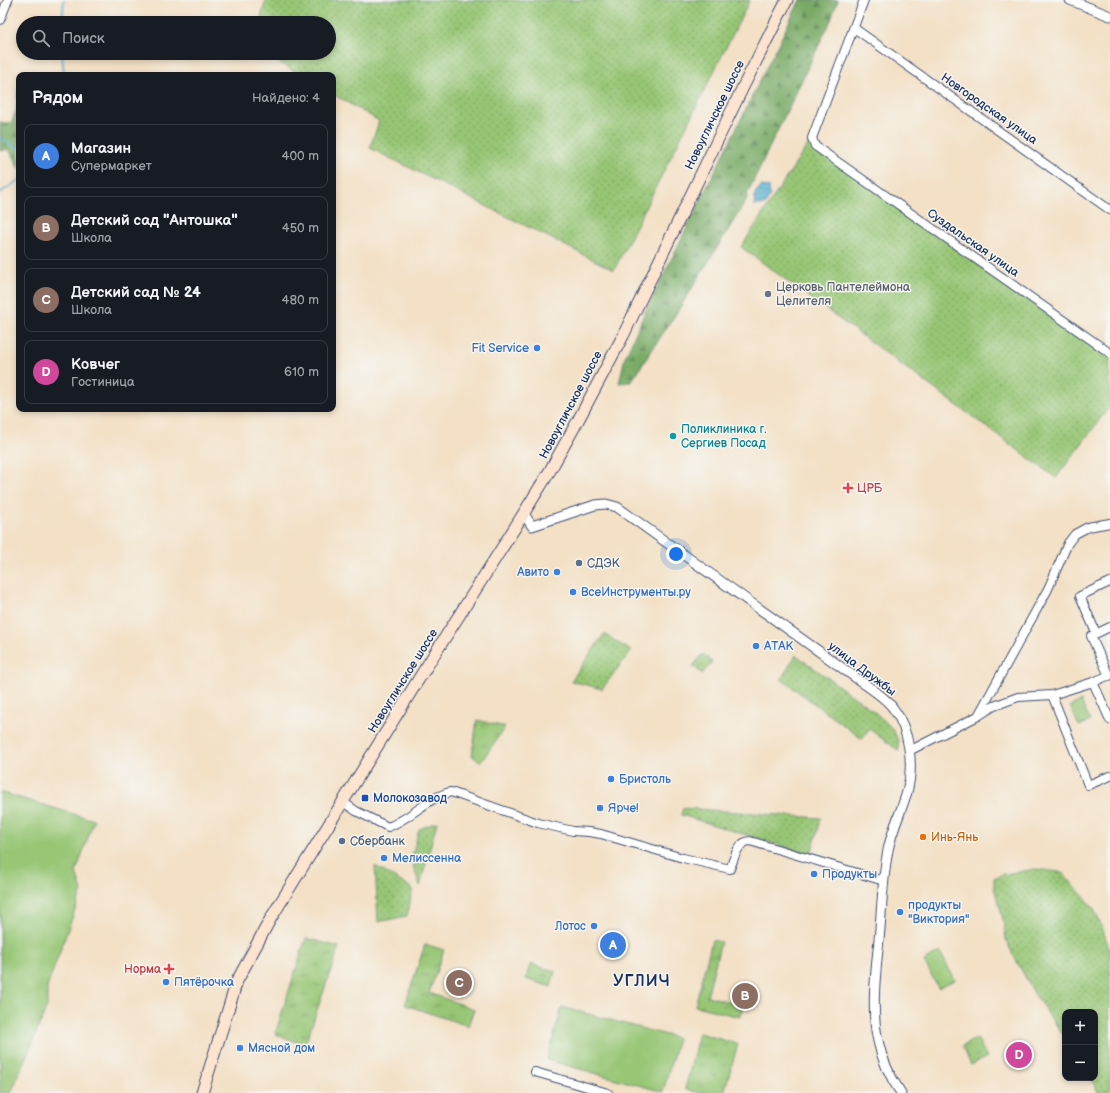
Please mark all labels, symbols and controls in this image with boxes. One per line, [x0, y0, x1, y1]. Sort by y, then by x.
search box [16, 16, 336, 60]
icon: search [30, 27, 52, 49]
text: Поиск [62, 29, 105, 48]
street label: Новоугличское шоссе [682, 58, 748, 172]
street label: Новгородская улица [938, 70, 1040, 148]
text: Рядом [32, 88, 83, 108]
text: Найдено: 4 [252, 90, 320, 106]
text: Магазин [71, 139, 131, 158]
text: A [42, 148, 50, 164]
text: 400 m [282, 148, 319, 164]
text: Супермаркет [71, 158, 152, 174]
street label: Суздальская улица [924, 206, 1022, 280]
text: Детский сад "Антошка" [71, 211, 238, 230]
text: B [41, 220, 51, 236]
text: 450 m [282, 220, 319, 236]
text: Школа [71, 230, 112, 246]
place label: Церковь Пантелеймона Целителя [776, 280, 910, 309]
text: Детский сад № 24 [71, 283, 201, 302]
marker: Церковь Пантелеймона Целителя [763, 289, 773, 299]
text: C [41, 292, 51, 308]
text: 480 m [282, 292, 319, 308]
text: Школа [71, 302, 112, 318]
place label: Fit Service [472, 341, 529, 356]
marker: Fit Service [532, 343, 542, 353]
street label: Новоугличское шоссе [536, 348, 606, 461]
text: Ковчег [71, 355, 120, 374]
text: D [41, 364, 51, 380]
text: 610 m [284, 364, 319, 380]
text: Гостиница [71, 374, 135, 390]
place label: Поликлиника г. Сергиев Посад [681, 422, 767, 451]
marker: Поликлиника г. Сергиев Посад [668, 431, 678, 441]
place label: ЦРБ [857, 481, 883, 496]
marker: ЦРБ [842, 482, 854, 494]
your location [666, 544, 686, 564]
place label: СДЭК [587, 556, 620, 571]
marker: СДЭК [574, 558, 584, 568]
place label: Авито [516, 565, 549, 580]
marker: Авито [552, 567, 562, 577]
place label: ВсеИнструменты.ру [581, 585, 691, 600]
marker: ВсеИнструменты.ру [568, 587, 578, 597]
street label: Новоугличское шоссе [365, 626, 441, 736]
place label: АТАК [763, 639, 794, 654]
street label: улица Дружбы [825, 639, 899, 699]
marker: АТАК [751, 641, 761, 651]
place label: Бристоль [619, 772, 671, 787]
marker: Бристоль [606, 774, 616, 784]
place label: Молокозавод [373, 791, 448, 806]
marker: Молокозавод [360, 793, 370, 803]
place label: Ярче! [608, 801, 639, 816]
marker: Ярче! [595, 803, 605, 813]
place label: Инь-Янь [931, 830, 978, 845]
marker: Инь-Янь [918, 832, 928, 842]
place label: Сбербанк [350, 834, 406, 849]
marker: Сбербанк [337, 836, 347, 846]
place label: Мелиссенна [392, 851, 461, 866]
marker: Мелиссенна [379, 853, 389, 863]
place label: Продукты [822, 867, 877, 882]
marker: Продукты [809, 869, 819, 879]
place label: продукты "Виктория" [908, 898, 969, 927]
marker: продукты "Виктория" [895, 907, 905, 917]
place label: Лотос [554, 919, 586, 934]
marker: Лотос [589, 921, 599, 931]
pin: A [600, 930, 626, 960]
place label: Норма [124, 962, 161, 977]
marker: Норма [164, 964, 174, 974]
pin: C [446, 968, 472, 998]
district label: УГЛИЧ [613, 972, 671, 991]
place label: Пятёрочка [174, 975, 234, 990]
marker: Пятёрочка [161, 977, 171, 987]
pin: B [732, 981, 758, 1011]
map controls [1062, 1009, 1098, 1081]
button: + [1062, 1009, 1098, 1045]
pin: D [1006, 1040, 1032, 1070]
place label: Мясной дом [248, 1041, 315, 1056]
marker: Мясной дом [235, 1043, 245, 1053]
button: − [1062, 1045, 1098, 1081]

